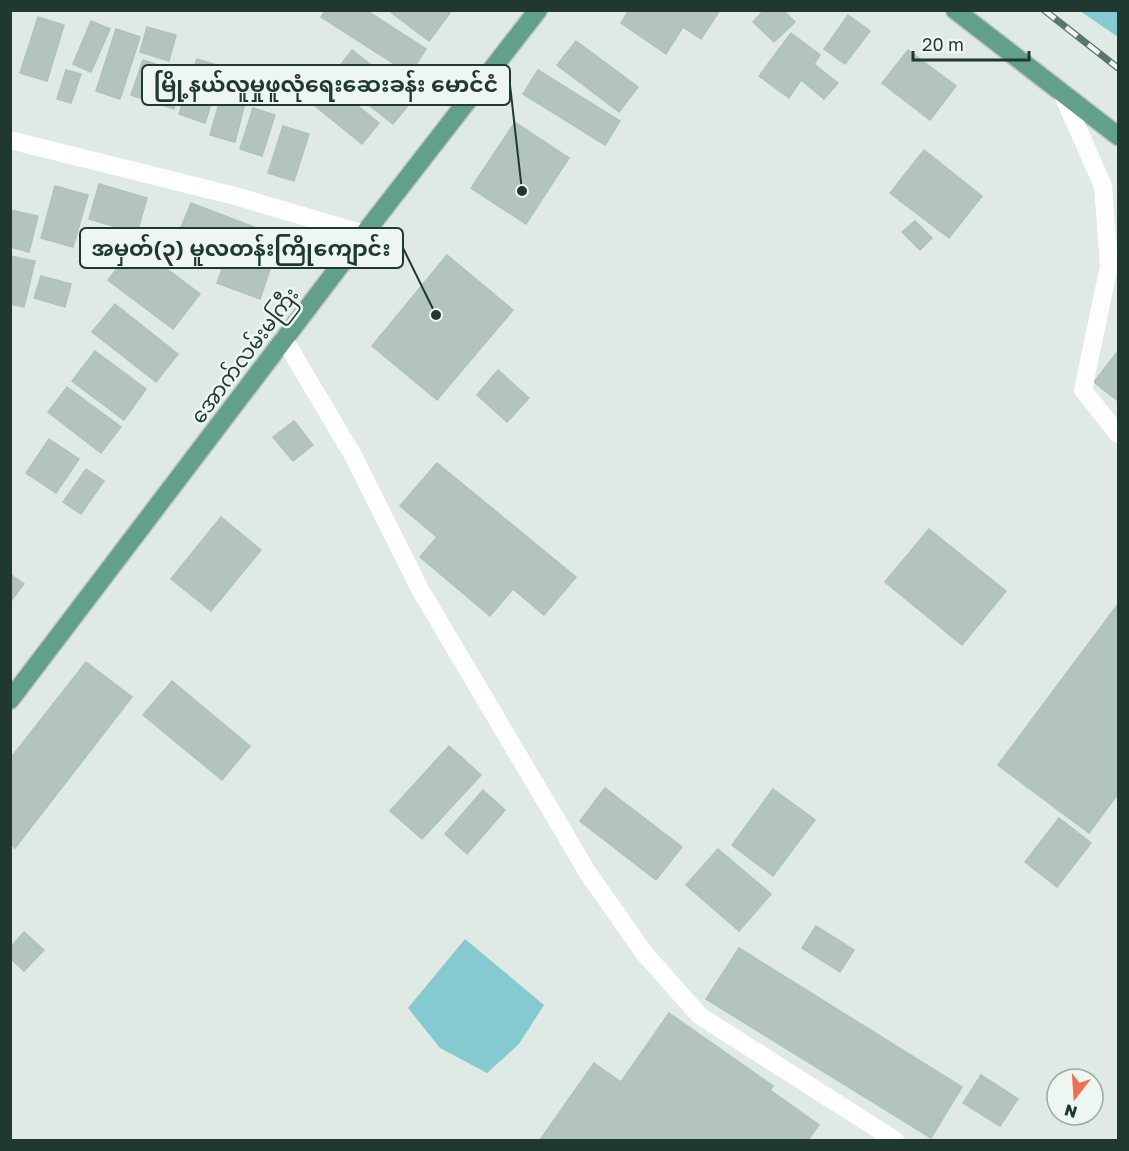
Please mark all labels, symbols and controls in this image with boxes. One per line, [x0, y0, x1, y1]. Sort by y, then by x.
scale bar [913, 24, 1028, 62]
text: 20 m [922, 33, 964, 55]
callout: မြို့နယ်လူမှုဖူလုံရေးဆေးခန်း မောင်ငံ [142, 65, 510, 105]
text: မြို့နယ်လူမှုဖူလုံရေးဆေးခန်း မောင်ငံ [154, 69, 498, 102]
callout: အမှတ်(၃) မူလတန်းကြိုကျောင်း [80, 228, 403, 268]
text: အမှတ်(၃) မူလတန်းကြိုကျောင်း [91, 233, 391, 267]
street label: အောက်လမ်းမကြီး [183, 281, 308, 431]
north arrow [1045, 1067, 1105, 1127]
text: N [1062, 1100, 1079, 1123]

